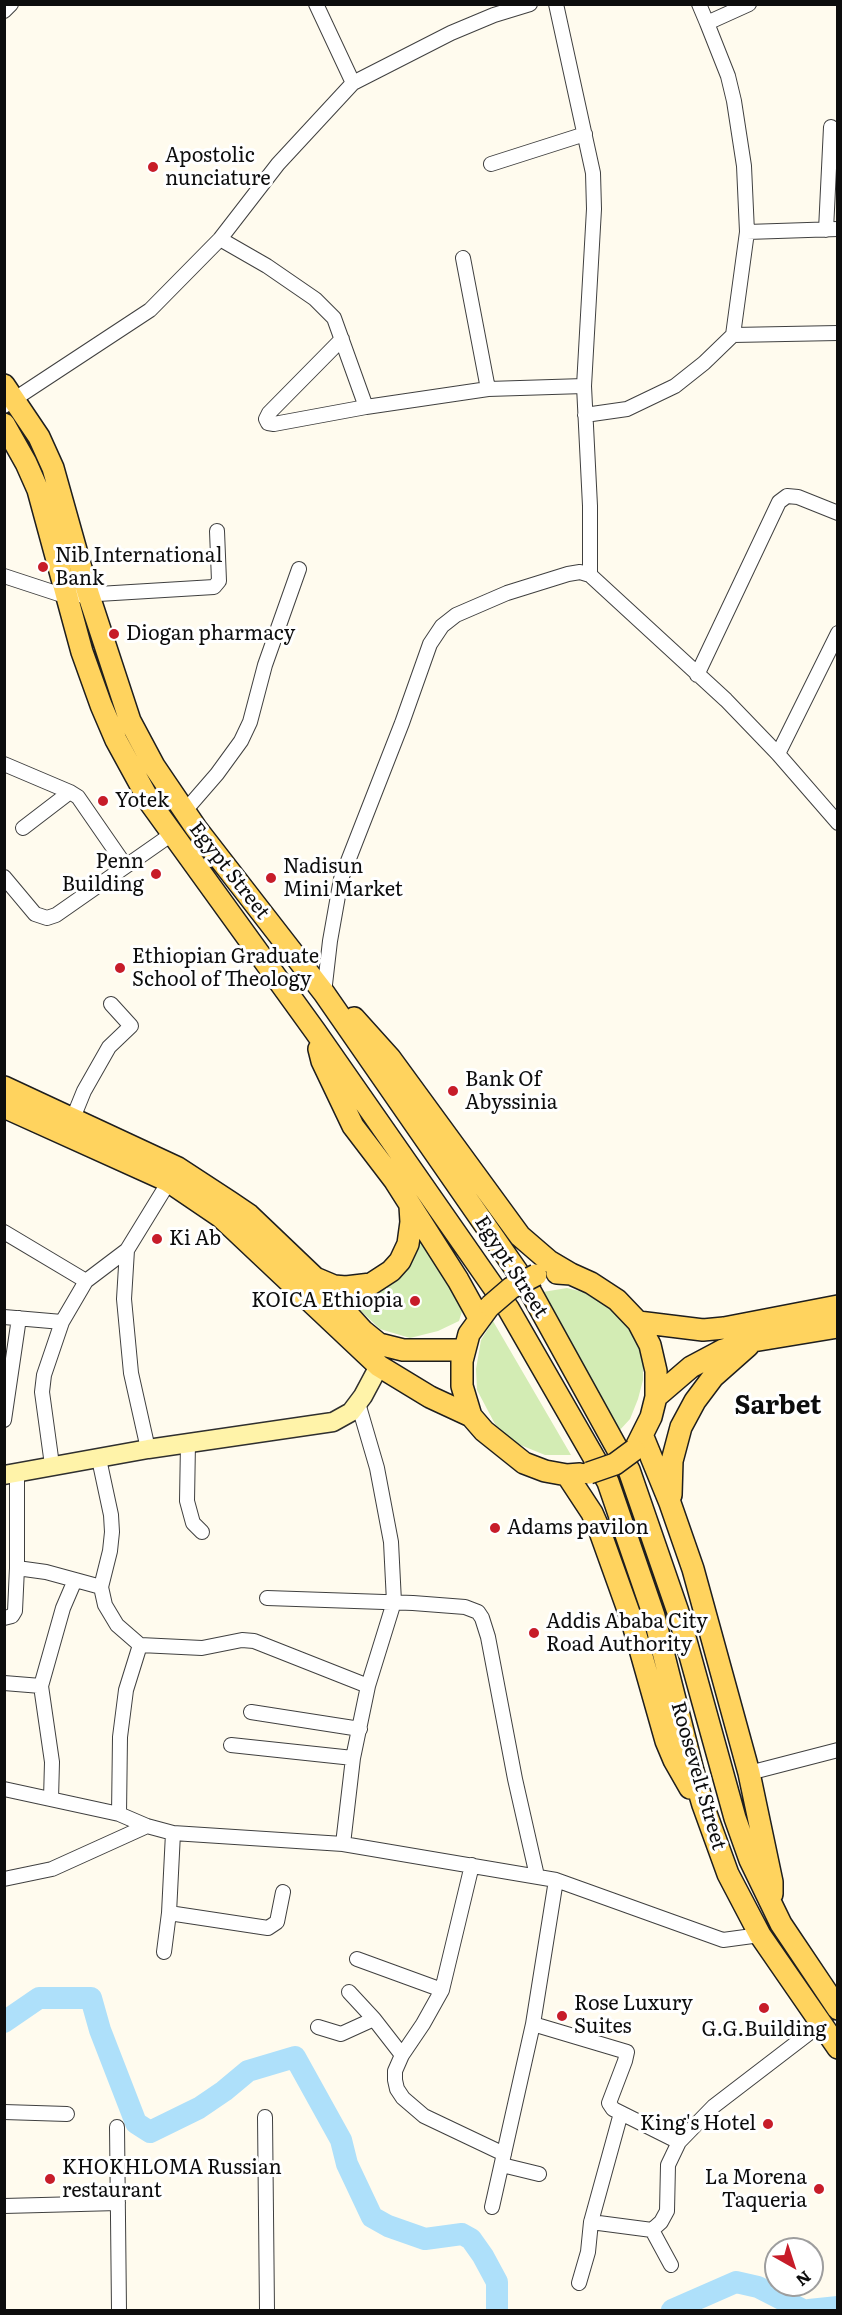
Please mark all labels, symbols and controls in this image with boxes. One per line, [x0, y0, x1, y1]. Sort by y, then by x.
place label: Apostolic nunciature [165, 144, 271, 191]
marker: Apostolic nunciature [146, 160, 160, 174]
place label: Nib International Bank [55, 544, 222, 591]
marker: Nib International Bank [36, 560, 50, 574]
place label: Diogan pharmacy [126, 622, 295, 646]
marker: Diogan pharmacy [107, 627, 121, 641]
place label: Yotek [115, 789, 169, 813]
marker: Yotek [96, 794, 110, 808]
street label: Egypt Street [184, 818, 274, 924]
place label: Penn Building [62, 850, 144, 897]
place label: Nadisun Mini Market [283, 855, 403, 902]
marker: Penn Building [149, 867, 163, 881]
marker: Nadisun Mini Market [264, 871, 278, 885]
place label: Ethiopian Graduate School of Theology [132, 945, 319, 992]
marker: Ethiopian Graduate School of Theology [113, 961, 127, 975]
place label: Bank Of Abyssinia [465, 1068, 558, 1115]
marker: Bank Of Abyssinia [446, 1084, 460, 1098]
street label: Egypt Street [469, 1212, 553, 1322]
place label: Ki Ab [169, 1227, 221, 1251]
marker: Ki Ab [150, 1232, 164, 1246]
place label: KOICA Ethiopia [251, 1289, 403, 1313]
marker: KOICA Ethiopia [408, 1294, 422, 1308]
district label: Sarbet [735, 1390, 821, 1422]
place label: Adams pavilon [507, 1516, 649, 1540]
marker: Adams pavilon [488, 1521, 502, 1535]
place label: Addis Ababa City Road Authority [546, 1610, 708, 1657]
marker: Addis Ababa City Road Authority [527, 1626, 541, 1640]
street label: Roosevelt Street [665, 1699, 731, 1853]
place label: Rose Luxury Suites [574, 1992, 693, 2039]
marker: G.G.Building [757, 2001, 771, 2015]
marker: Rose Luxury Suites [555, 2009, 569, 2023]
place label: G.G.Building [701, 2018, 827, 2042]
place label: King's Hotel [640, 2112, 756, 2136]
marker: King's Hotel [761, 2117, 775, 2131]
place label: KHOKHLOMA Russian restaurant [62, 2156, 282, 2203]
place label: La Morena Taqueria [705, 2166, 807, 2213]
marker: KHOKHLOMA Russian restaurant [43, 2172, 57, 2186]
marker: La Morena Taqueria [812, 2182, 826, 2196]
north arrow [764, 2237, 824, 2297]
text: N [791, 2266, 817, 2293]

